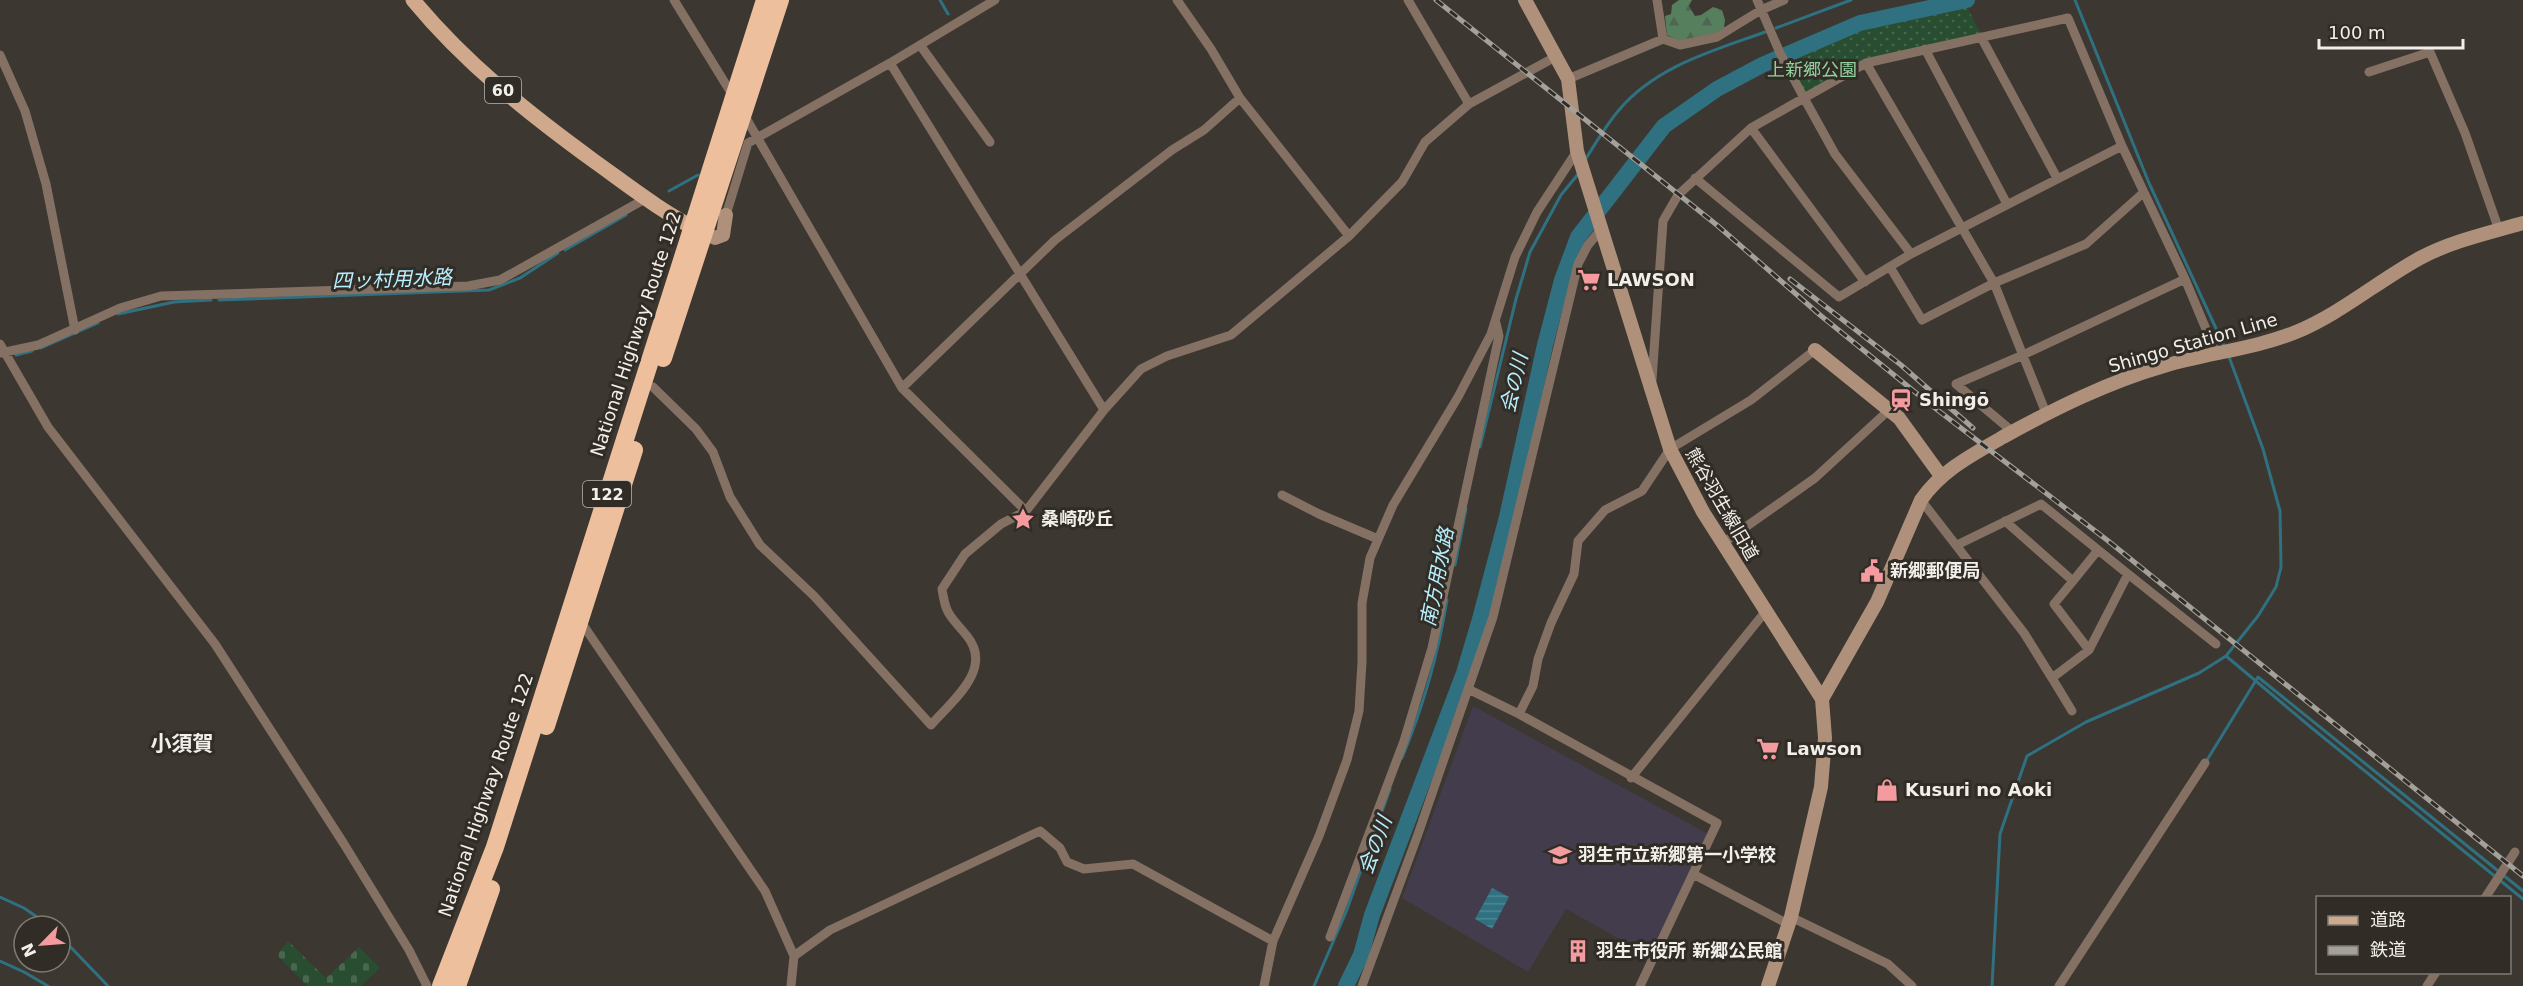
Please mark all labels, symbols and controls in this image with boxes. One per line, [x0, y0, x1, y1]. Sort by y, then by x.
scale bar [2319, 12, 2463, 50]
text: 100 m [2328, 22, 2386, 43]
park label: 上新郷公園 [1767, 59, 1857, 80]
road number: 60 [485, 77, 521, 103]
street label: National Highway Route 122 [586, 209, 685, 459]
water label: 四ッ村用水路 [332, 265, 454, 293]
supermarket icon: LAWSON [1576, 267, 1602, 293]
place label: LAWSON [1607, 269, 1695, 290]
street label: Shingo Station Line [2106, 308, 2280, 377]
water label: 会の川 [1496, 349, 1533, 415]
station icon: Shingō [1888, 387, 1914, 413]
place label: Shingō [1919, 389, 1989, 410]
street label: 熊谷羽生線旧道 [1682, 444, 1763, 564]
road number: 122 [583, 481, 631, 507]
place icon: 桑崎砂丘 [1010, 506, 1036, 532]
place label: 桑崎砂丘 [1041, 508, 1113, 529]
water label: 南方用水路 [1416, 524, 1459, 628]
public building icon: 新郷郵便局 [1859, 558, 1885, 584]
place label: 新郷郵便局 [1890, 560, 1980, 581]
street label: National Highway Route 122 [434, 670, 537, 920]
district label: 小須賀 [151, 732, 214, 756]
supermarket icon: Lawson [1755, 736, 1781, 762]
place label: Lawson [1786, 738, 1862, 759]
shop icon: Kusuri no Aoki [1874, 777, 1900, 803]
place label: Kusuri no Aoki [1905, 779, 2052, 800]
water label: 会の川 [1353, 811, 1397, 877]
school or university icon: 羽生市立新郷第一小学校 [1547, 842, 1573, 868]
place label: 羽生市立新郷第一小学校 [1578, 844, 1776, 865]
legend [2316, 896, 2511, 974]
text: 道路 [2370, 909, 2406, 930]
north arrow [12, 914, 72, 974]
building icon: 羽生市役所 新郷公民館 [1565, 938, 1591, 964]
text: 鉄道 [2370, 939, 2406, 960]
text: N [17, 940, 40, 960]
place label: 羽生市役所 新郷公民館 [1596, 940, 1782, 961]

